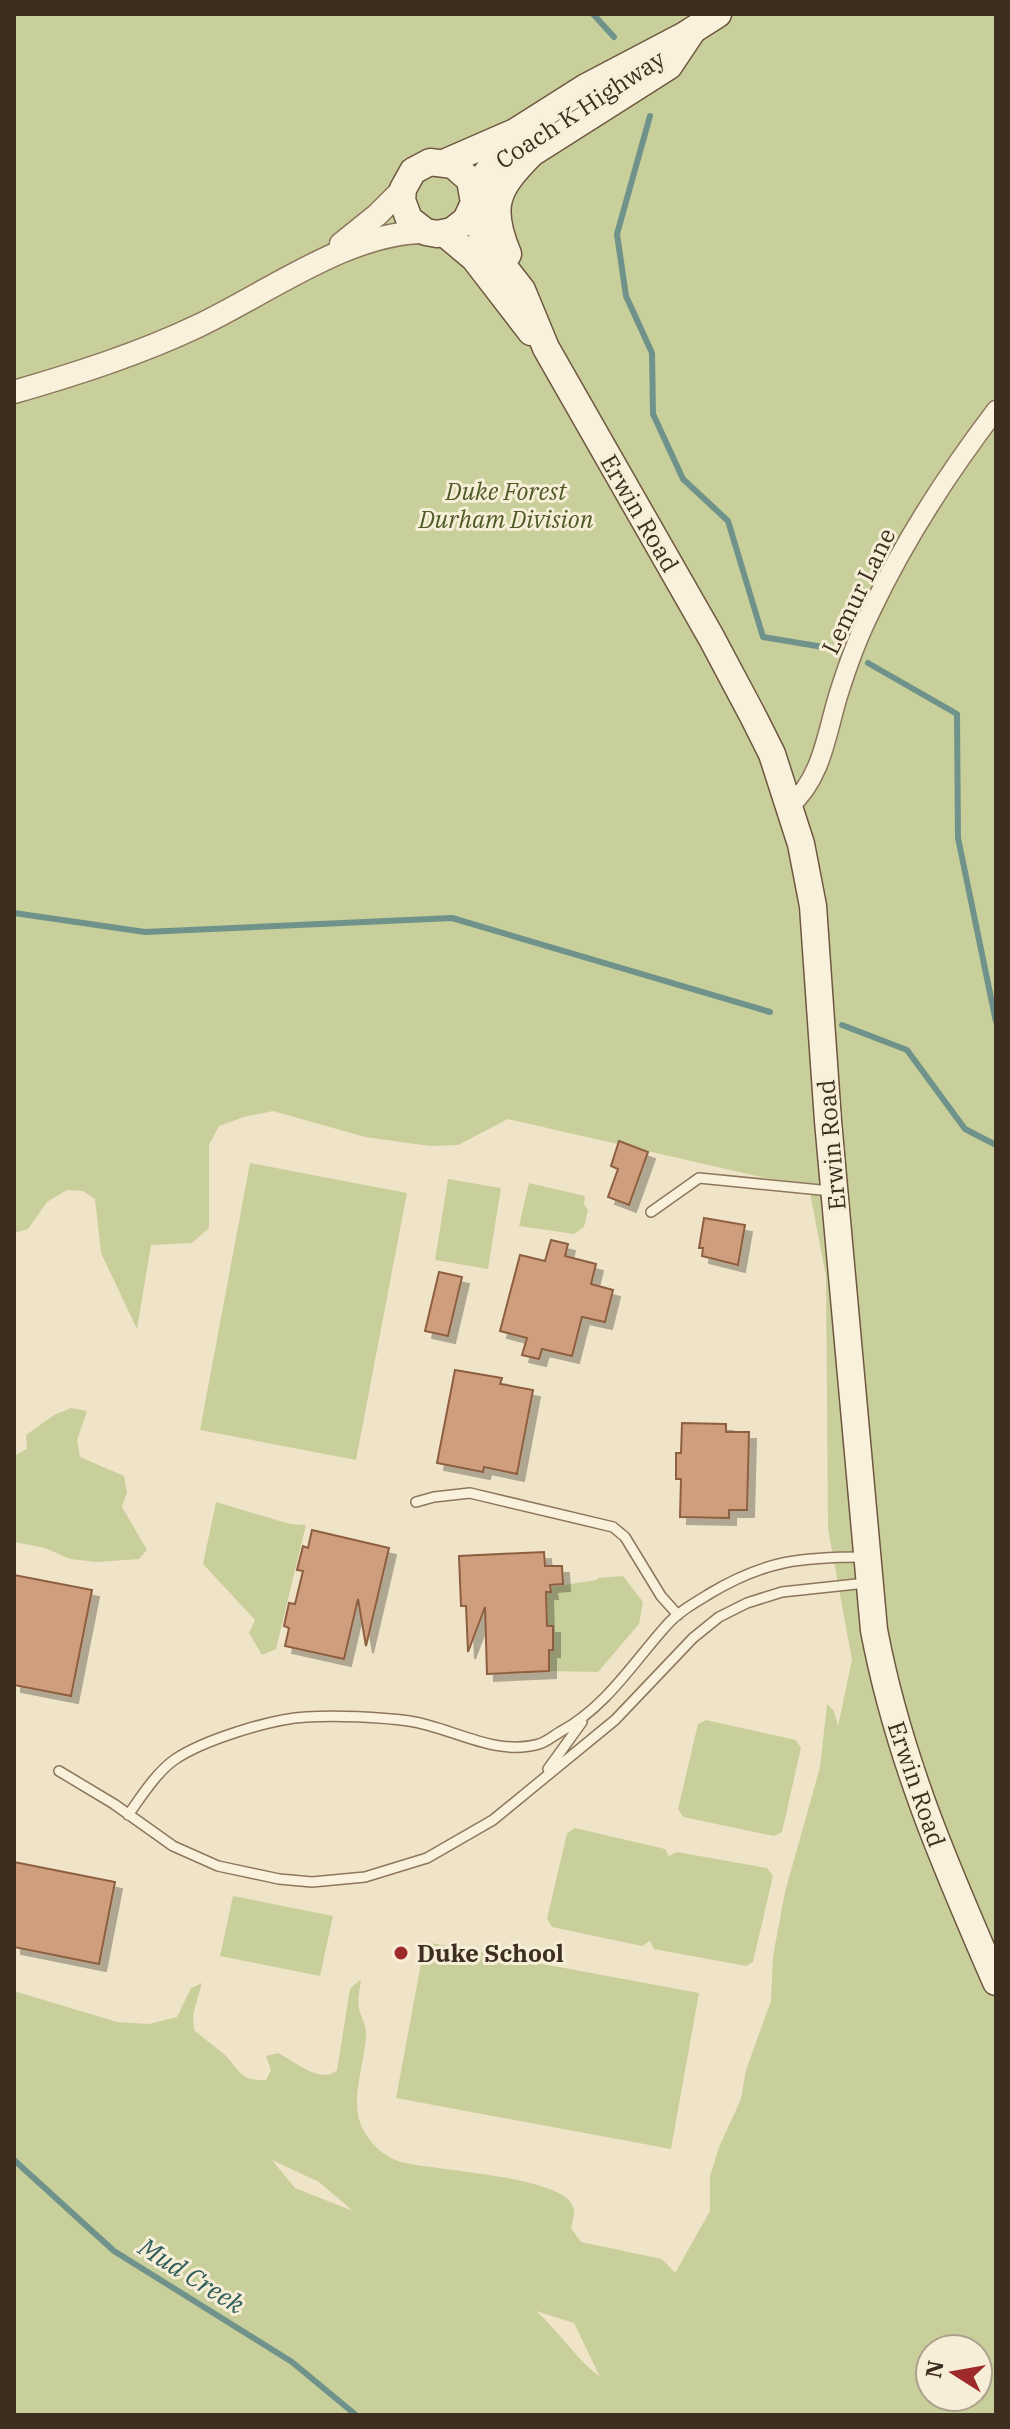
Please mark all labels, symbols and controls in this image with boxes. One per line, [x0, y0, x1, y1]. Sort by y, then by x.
street label: Coach K Highway [489, 42, 671, 176]
street label: Erwin Road [593, 448, 687, 578]
park label: Duke Forest Durham Division [418, 475, 594, 535]
street label: Lemur Lane [814, 523, 902, 659]
street label: Erwin Road [809, 1078, 853, 1212]
street label: Erwin Road [881, 1717, 953, 1851]
place label: Duke School [417, 1937, 564, 1969]
marker: Duke School [392, 1944, 410, 1962]
water label: Mud Creek [132, 2229, 251, 2321]
north arrow [914, 2333, 994, 2413]
text: N [918, 2358, 950, 2380]

